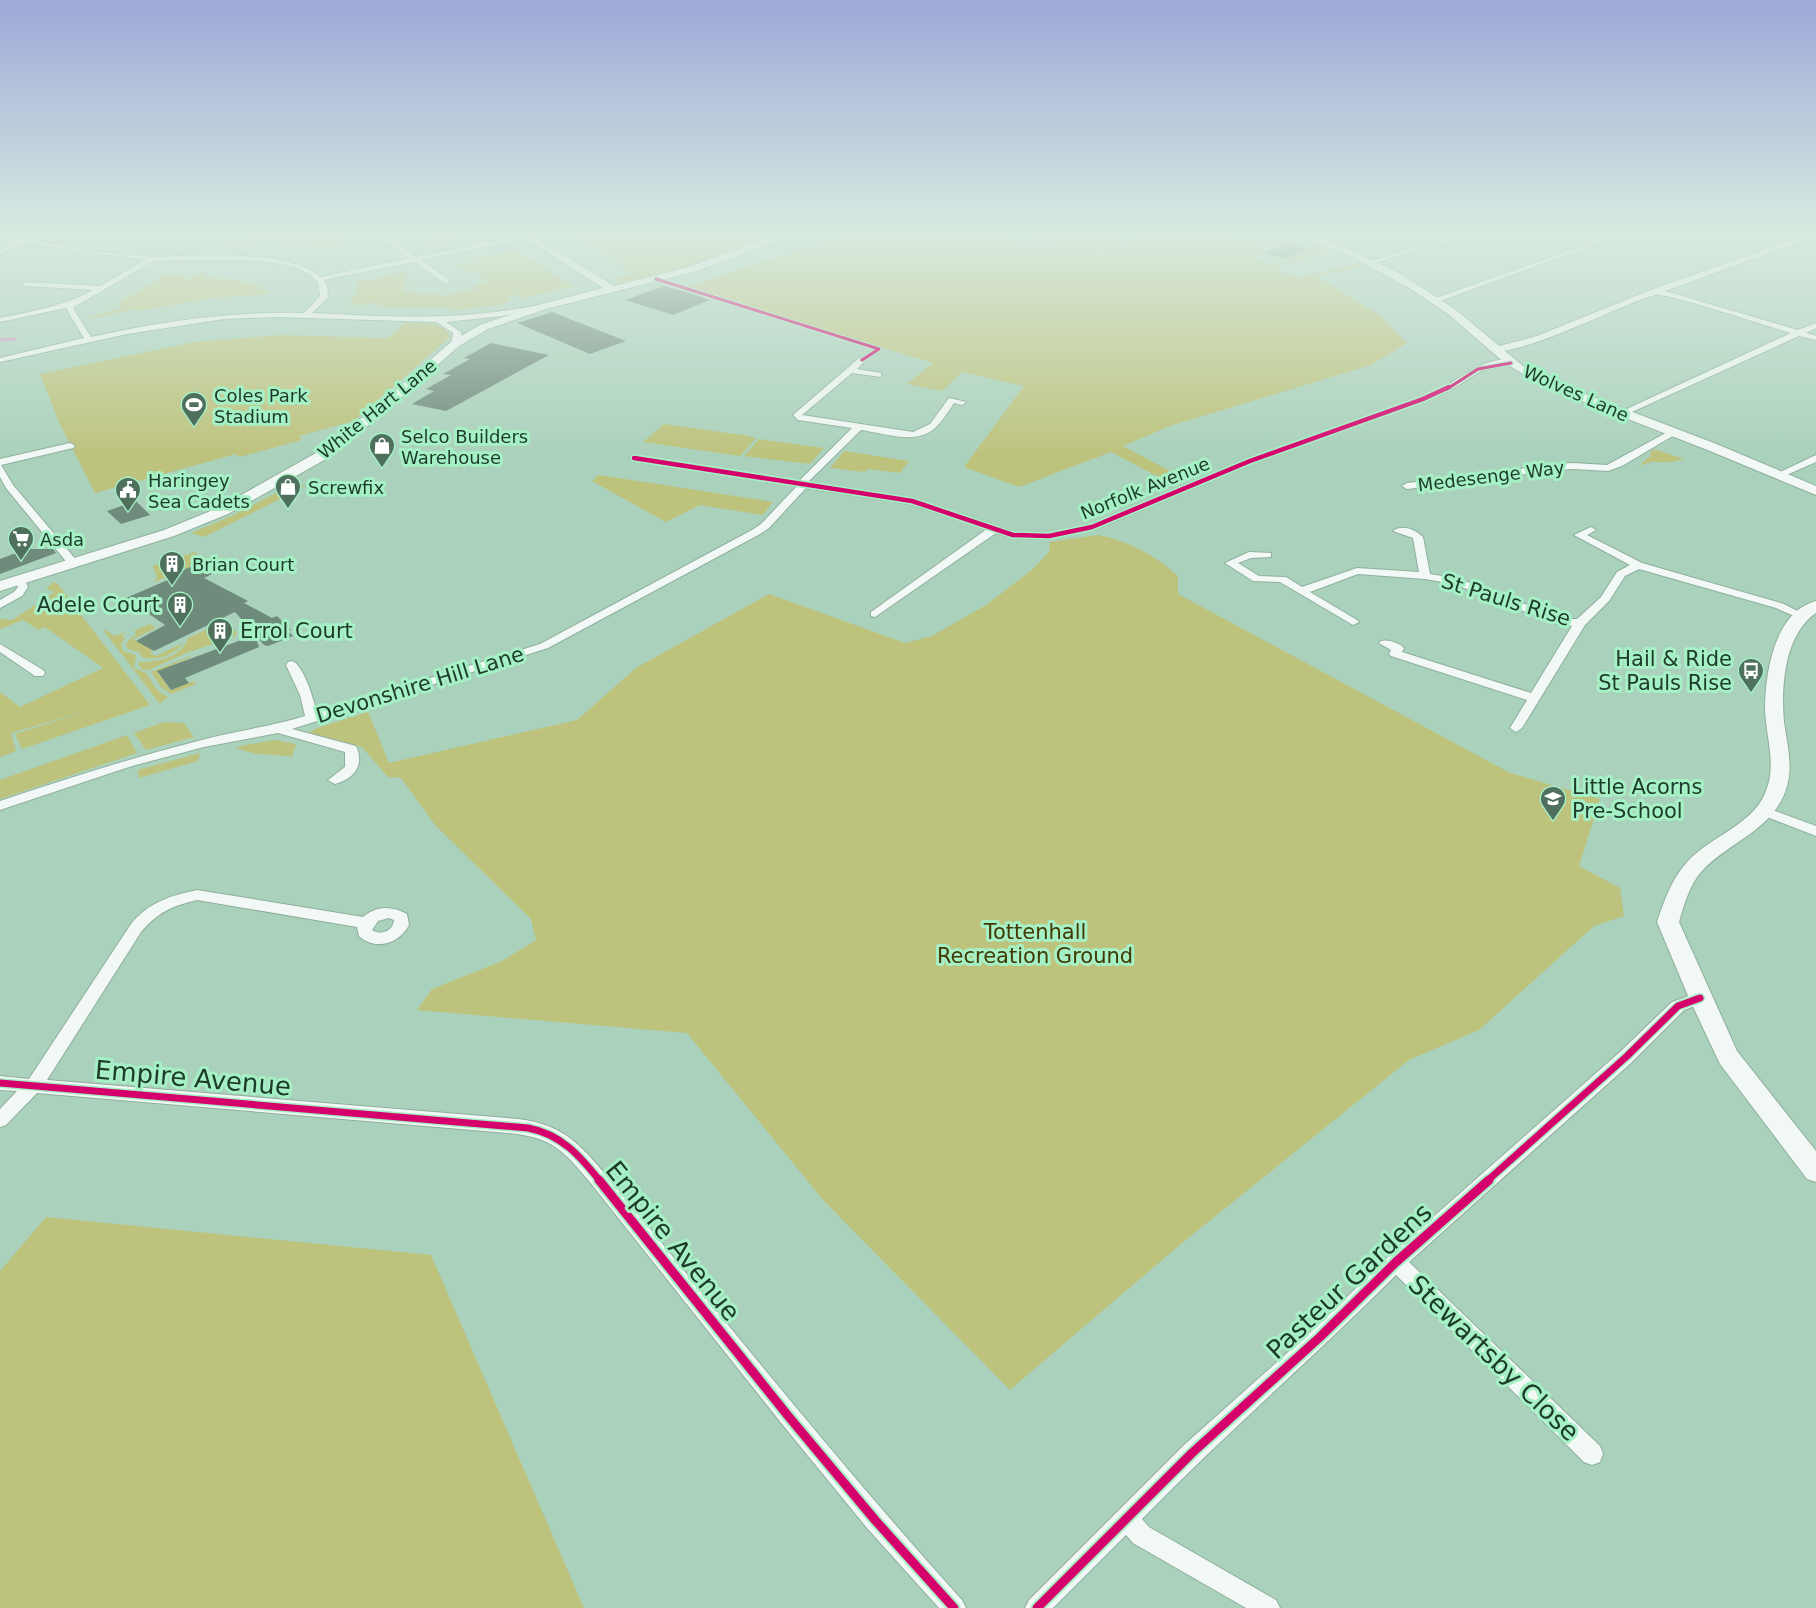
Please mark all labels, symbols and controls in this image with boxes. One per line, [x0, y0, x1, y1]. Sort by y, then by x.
street label: White Hart Lane [314, 355, 440, 463]
street label: Wolves Lane [1520, 360, 1632, 426]
place label: Coles Park Stadium [214, 385, 308, 427]
sports icon: Coles Park Stadium [179, 390, 209, 428]
place label: Selco Builders Warehouse [401, 426, 528, 468]
shop icon: Selco Builders Warehouse [367, 431, 397, 469]
street label: Norfolk Avenue [1077, 453, 1213, 523]
street label: Medesenge Way [1417, 457, 1566, 495]
place label: Haringey Sea Cadets [148, 470, 250, 512]
shop icon: Screwfix [273, 472, 303, 510]
public building icon: Haringey Sea Cadets [113, 475, 143, 513]
place label: Screwfix [308, 477, 384, 498]
supermarket icon: Asda [6, 524, 36, 562]
place label: Asda [40, 529, 84, 550]
building icon: Brian Court [157, 549, 187, 587]
place label: Brian Court [192, 554, 294, 575]
street label: St Pauls Rise [1438, 569, 1574, 631]
building icon: Adele Court [165, 590, 195, 628]
place label: Adele Court [37, 593, 160, 617]
building icon: Errol Court [205, 616, 235, 654]
place label: Errol Court [240, 619, 353, 643]
street label: Devonshire Hill Lane [313, 642, 527, 728]
place label: Hail & Ride St Pauls Rise [1598, 647, 1732, 695]
bus stop icon: Hail & Ride St Pauls Rise [1736, 656, 1766, 694]
place label: Little Acorns Pre-School [1572, 775, 1702, 823]
school or university icon: Little Acorns Pre-School [1538, 784, 1568, 822]
park label: Tottenhall Recreation Ground [937, 920, 1133, 968]
street label: Empire Avenue [94, 1054, 292, 1102]
street label: Empire Avenue [600, 1155, 746, 1327]
street label: Pasteur Gardens [1260, 1197, 1438, 1365]
street label: Stewartsby Close [1403, 1269, 1585, 1447]

